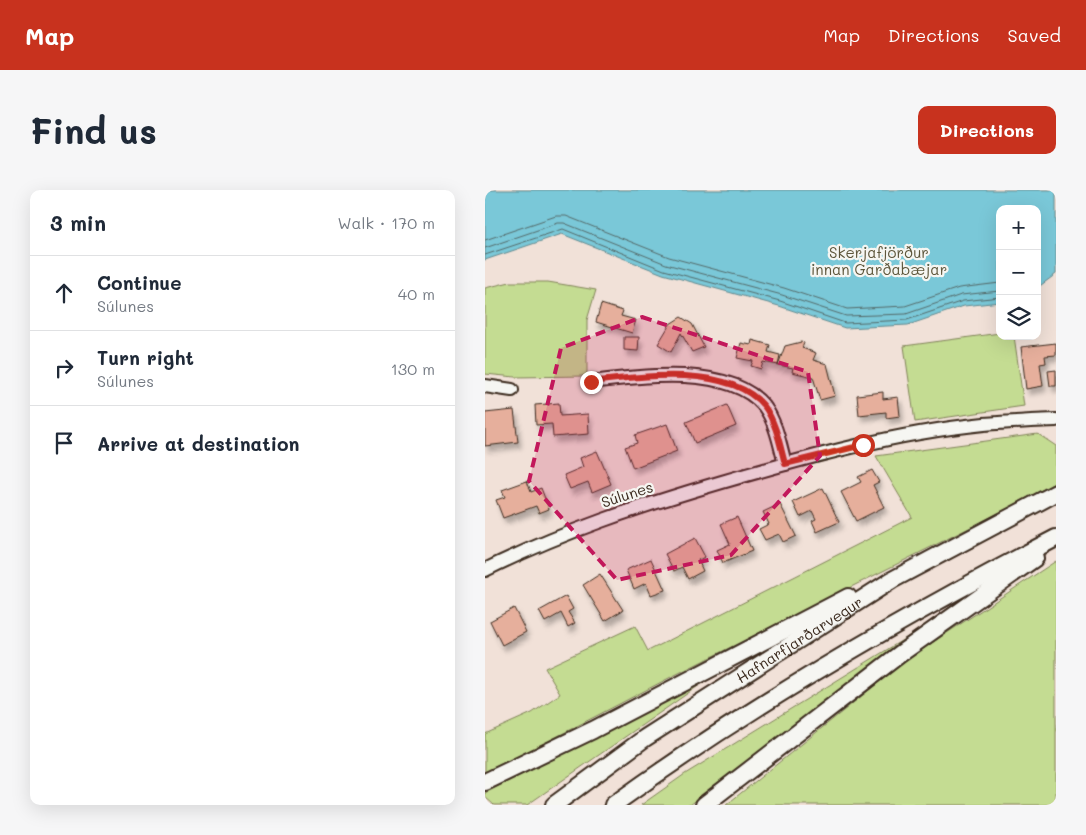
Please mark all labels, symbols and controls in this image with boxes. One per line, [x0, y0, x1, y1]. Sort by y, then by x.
text: Map [25, 20, 74, 51]
text: Map [823, 23, 860, 47]
text: Directions [888, 23, 980, 47]
text: Saved [1008, 23, 1061, 47]
button: Directions [918, 106, 1056, 154]
text: Find us [30, 107, 157, 153]
map controls [996, 205, 1041, 340]
button: + [996, 205, 1041, 250]
text: 3 min [50, 209, 106, 236]
text: Walk · 170 m [337, 212, 435, 233]
park label: Skerjafjörður innan Garðabæjar [811, 242, 947, 279]
button: − [996, 250, 1041, 295]
text: Continue [97, 270, 182, 295]
icon: ahead [50, 279, 78, 307]
text: 40 m [398, 283, 435, 304]
text: Súlunes [97, 295, 154, 316]
button: layers [996, 295, 1041, 340]
text: Turn right [97, 345, 194, 370]
icon: right [50, 354, 78, 382]
text: 130 m [391, 358, 435, 379]
text: Súlunes [97, 370, 154, 391]
route end [580, 371, 603, 394]
icon: arrive [50, 429, 78, 457]
text: Arrive at destination [97, 431, 300, 456]
route start [852, 434, 875, 457]
street label: Súlunes [598, 476, 656, 512]
street label: Hafnarfjarðarvegur [732, 591, 866, 687]

